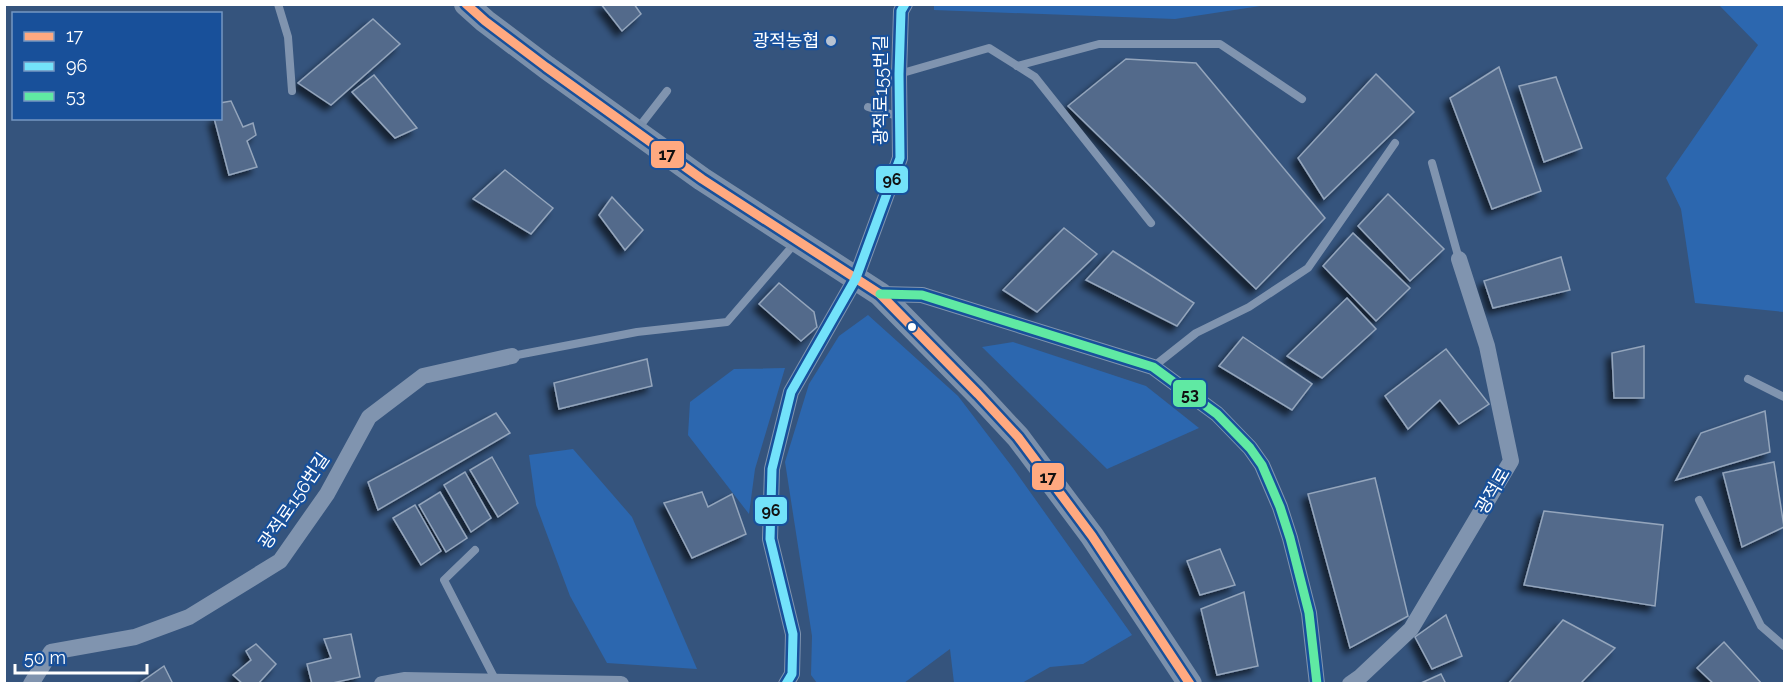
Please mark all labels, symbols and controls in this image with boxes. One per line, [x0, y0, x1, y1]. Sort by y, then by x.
legend [12, 12, 222, 120]
text: 17 [66, 25, 84, 46]
place label: 광적농협 [753, 30, 819, 51]
marker: 광적농협 [824, 34, 838, 48]
street label: 광적로155번길 [870, 35, 891, 145]
text: 96 [66, 55, 88, 76]
text: 53 [66, 85, 85, 106]
line badge: 17 [650, 140, 685, 169]
text: 17 [659, 145, 675, 164]
line badge: 96 [875, 165, 909, 194]
text: 96 [882, 170, 902, 189]
unlabelled marker [906, 321, 918, 333]
line badge: 53 [1172, 379, 1207, 408]
text: 53 [1181, 385, 1199, 404]
street label: 광적로156번길 [254, 449, 333, 553]
line badge: 17 [1031, 462, 1065, 491]
street label: 광적로 [1471, 464, 1514, 518]
text: 17 [1040, 468, 1056, 487]
line badge: 96 [754, 496, 788, 525]
text: 96 [761, 501, 781, 520]
scale bar [15, 637, 147, 675]
text: 50 m [24, 647, 66, 668]

